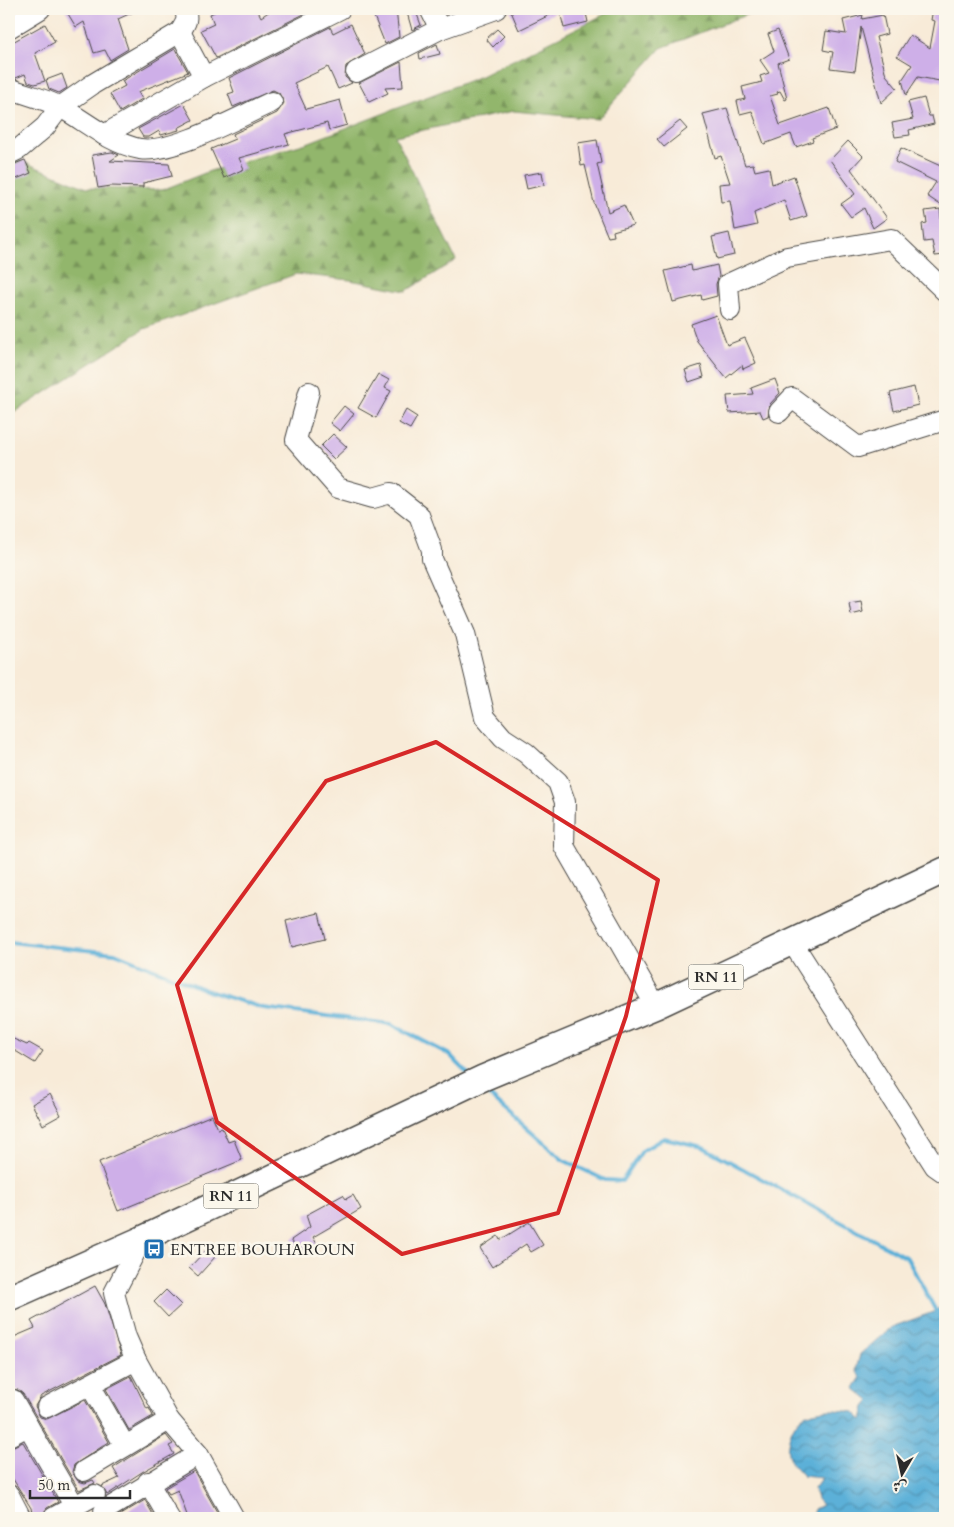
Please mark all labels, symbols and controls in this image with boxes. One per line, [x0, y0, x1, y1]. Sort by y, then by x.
road number: RN 11 [688, 964, 744, 990]
road number: RN 11 [204, 1184, 258, 1208]
bus stop icon: ENTREE BOUHAROUN [142, 1237, 166, 1261]
place label: ENTREE BOUHAROUN [170, 1239, 355, 1261]
north arrow [876, 1450, 926, 1500]
scale bar [30, 1467, 130, 1499]
text: 50 m [38, 1475, 70, 1495]
text: ش [892, 1476, 908, 1497]

